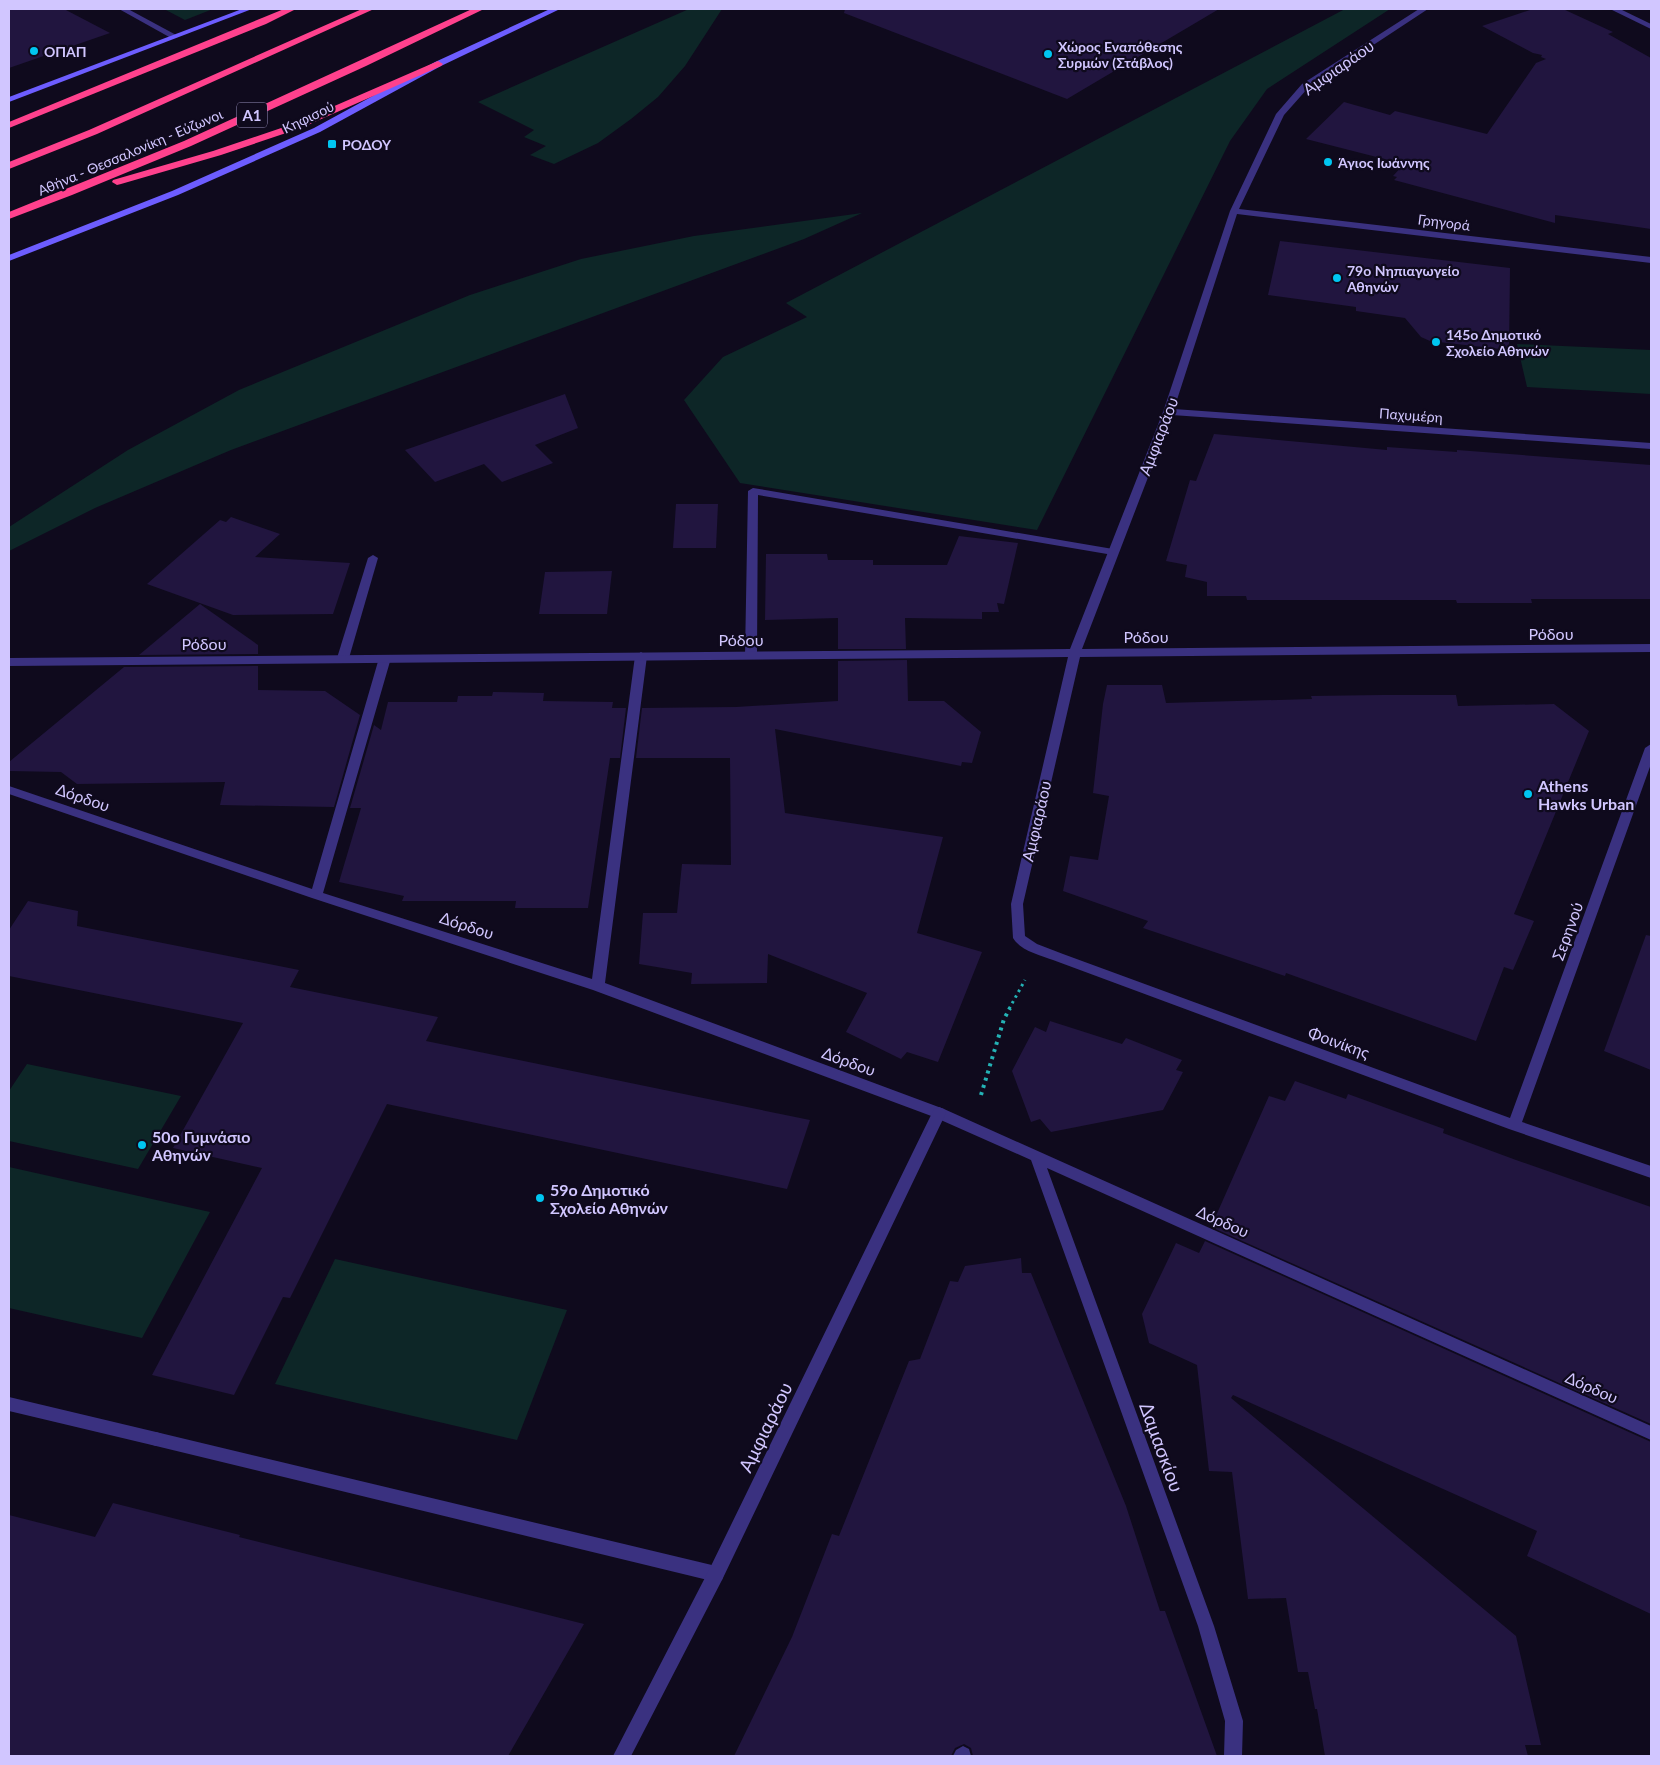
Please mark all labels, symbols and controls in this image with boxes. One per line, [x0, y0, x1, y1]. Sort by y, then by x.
street label: Αμφιαράου [1299, 36, 1377, 98]
place label: Χώρος Εναπόθεσης Συρμών (Στάβλος) [1058, 38, 1183, 71]
place label: ΟΠΑΠ [44, 43, 87, 60]
marker: ΟΠΑΠ [28, 45, 40, 57]
marker: Χώρος Εναπόθεσης Συρμών (Στάβλος) [1042, 48, 1054, 60]
street label: Κηφισού [279, 97, 337, 137]
road number: Α1 [237, 102, 267, 128]
street label: Αθήνα - Θεσσαλονίκη - Εύζωνοι [35, 105, 225, 199]
place label: ΡΟΔΟΥ [342, 136, 392, 153]
marker: ΡΟΔΟΥ [326, 138, 338, 150]
place label: Άγιος Ιωάννης [1337, 154, 1430, 171]
marker: Άγιος Ιωάννης [1322, 156, 1334, 168]
street label: Γρηγορά [1417, 210, 1472, 234]
place label: 79ο Νηπιαγωγείο Αθηνών [1346, 262, 1460, 295]
marker: 79ο Νηπιαγωγείο Αθηνών [1331, 272, 1343, 284]
place label: 145ο Δημοτικό Σχολείο Αθηνών [1446, 326, 1550, 359]
marker: 145ο Δημοτικό Σχολείο Αθηνών [1430, 336, 1442, 348]
street label: Αμφιαράου [1134, 394, 1182, 478]
street label: Παχυμέρη [1379, 404, 1443, 426]
street label: Ρόδου [1529, 624, 1573, 643]
street label: Ρόδου [1124, 627, 1168, 646]
street label: Ρόδου [719, 630, 763, 649]
street label: Ρόδου [182, 634, 226, 653]
place label: Athens Hawks Urban [1537, 776, 1634, 813]
street label: Δόρδου [54, 779, 112, 815]
street label: Αμφιαράου [1018, 779, 1054, 863]
marker: Athens Hawks Urban [1522, 788, 1534, 800]
street label: Σερηνού [1548, 899, 1586, 963]
street label: Δόρδου [438, 907, 496, 943]
street label: Φοινίκης [1306, 1022, 1373, 1062]
street label: Δόρδου [820, 1043, 878, 1079]
place label: 50ο Γυμνάσιο Αθηνών [151, 1127, 251, 1164]
marker: 50ο Γυμνάσιο Αθηνών [136, 1139, 148, 1151]
place label: 59ο Δημοτικό Σχολείο Αθηνών [550, 1180, 669, 1217]
marker: 59ο Δημοτικό Σχολείο Αθηνών [534, 1192, 546, 1204]
street label: Δόρδου [1194, 1201, 1252, 1241]
street label: Δόρδου [1563, 1367, 1621, 1407]
street label: Αμφιαράου [733, 1378, 797, 1476]
street label: Δαμασκίου [1135, 1399, 1189, 1495]

